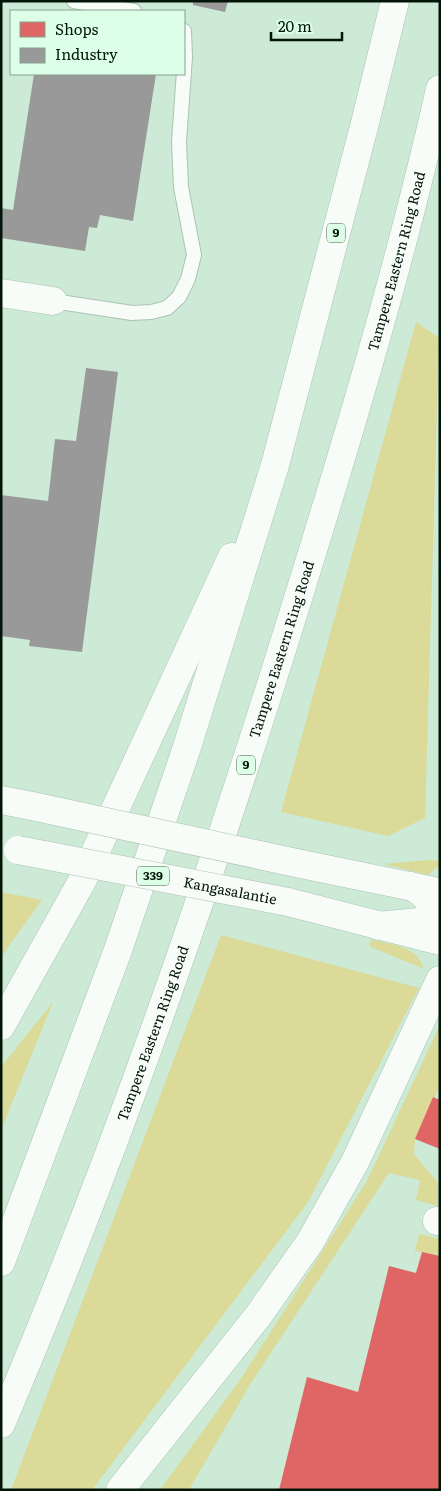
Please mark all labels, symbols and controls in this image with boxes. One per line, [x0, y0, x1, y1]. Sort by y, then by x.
legend [10, 10, 185, 75]
scale bar [271, 10, 342, 42]
text: 20 m [278, 14, 312, 37]
text: Shops [55, 17, 98, 40]
text: Industry [55, 42, 118, 65]
street label: Tampere Eastern Ring Road [362, 169, 429, 353]
road number: 9 [327, 224, 345, 242]
street label: Tampere Eastern Ring Road [243, 558, 318, 741]
road number: 9 [237, 756, 255, 774]
road number: 339 [137, 866, 169, 886]
street label: Kangasalantie [182, 871, 279, 909]
street label: Tampere Eastern Ring Road [111, 942, 193, 1124]

